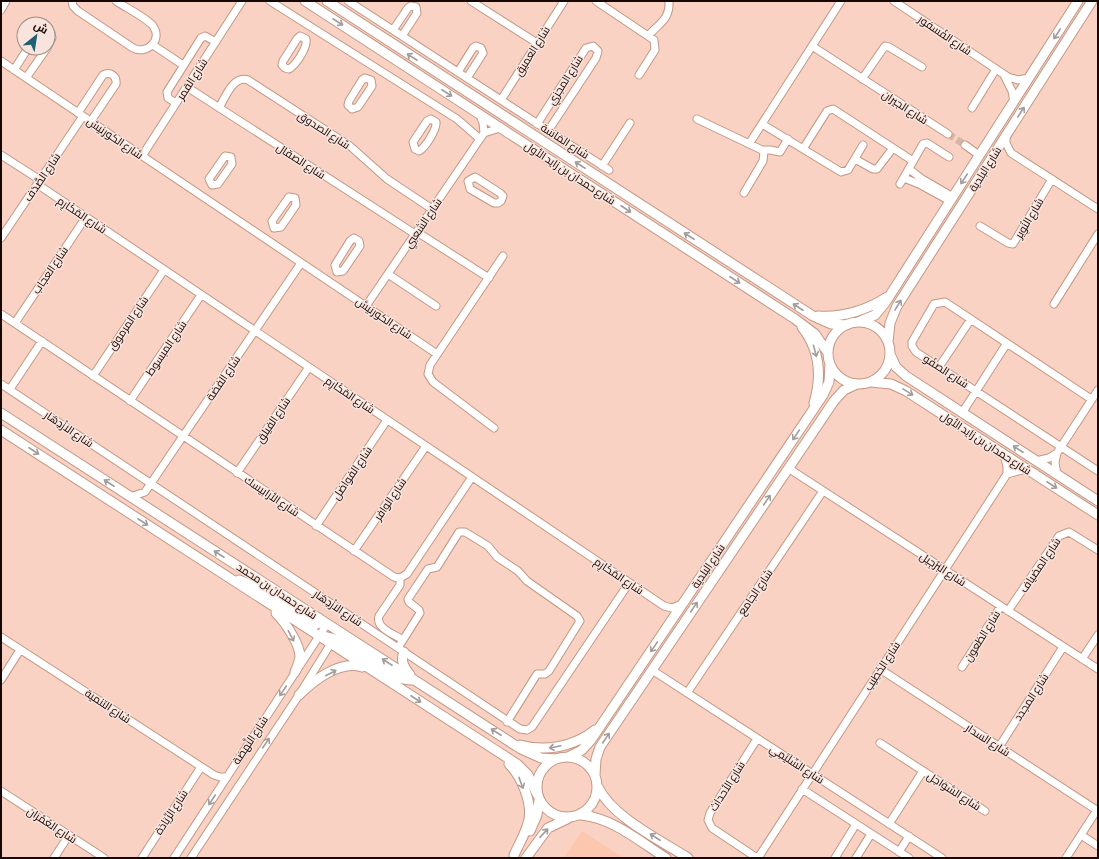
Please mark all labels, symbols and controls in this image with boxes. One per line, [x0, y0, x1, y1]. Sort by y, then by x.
street label: شارع الفُسفور [914, 12, 974, 59]
north arrow [16, 16, 56, 56]
one-way arrow [332, 18, 343, 26]
text: ش [31, 19, 50, 37]
street label: شارع العميق [512, 24, 554, 79]
one-way arrow [1053, 28, 1061, 40]
one-way arrow [407, 52, 418, 61]
street label: شارع المجزي [545, 53, 587, 109]
street label: شارع القمر [174, 56, 211, 104]
street label: شارع الجيران [879, 88, 930, 128]
one-way arrow [441, 89, 452, 97]
one-way arrow [1017, 106, 1025, 118]
street label: شارع الصدوق [295, 109, 352, 153]
street label: شارع الكورنيش [84, 115, 145, 163]
street label: شارع المَاسَة [538, 121, 591, 163]
street label: شارع حمدان بن زايد الأول [521, 139, 618, 208]
street label: شارع الصقال [273, 141, 328, 183]
street label: شارع البلدية [967, 144, 1005, 195]
street label: شارع الصَّدَف [22, 151, 64, 204]
one-way arrow [574, 161, 586, 169]
one-way arrow [960, 173, 969, 184]
street label: شارع المَكَارِم [54, 194, 109, 237]
street label: شارع الشعبي [402, 196, 447, 252]
street label: شارع النُوِير [1012, 196, 1048, 242]
one-way arrow [620, 206, 632, 214]
one-way arrow [684, 232, 695, 240]
street label: شارع العجاب [30, 244, 72, 297]
one-way arrow [729, 277, 741, 285]
street label: شارع المرموق [106, 294, 152, 353]
street label: شارع الكورنيش [353, 295, 414, 343]
one-way arrow [895, 299, 903, 311]
one-way arrow [793, 303, 804, 311]
street label: شارع المبسوط [143, 318, 190, 379]
one-way arrow [812, 344, 819, 357]
street label: شارع الصفُو [920, 352, 971, 392]
street label: شارع الفضة [204, 353, 244, 404]
street label: شارع المَكَارِم [322, 374, 377, 417]
one-way arrow [902, 387, 913, 396]
street label: شارع الفيلق [253, 395, 294, 446]
street label: شارع الازْدِهَار [40, 407, 96, 451]
street label: شارع حمدان بن زايد الأول [937, 409, 1034, 478]
one-way arrow [792, 429, 800, 441]
street label: شارع الفواضل [330, 444, 376, 503]
one-way arrow [1012, 445, 1024, 453]
one-way arrow [28, 447, 39, 455]
street label: شارع الأرابيسك [241, 473, 302, 520]
street label: شارع الوافر [371, 476, 410, 524]
one-way arrow [104, 479, 115, 487]
one-way arrow [1046, 481, 1057, 489]
one-way arrow [763, 494, 771, 505]
one-way arrow [137, 518, 148, 526]
street label: شارع المضياف [1017, 535, 1064, 596]
street label: شارع البلدية [689, 542, 729, 591]
one-way arrow [213, 549, 225, 557]
street label: شارع البَرْجِيل [917, 550, 968, 590]
street label: شارع المَكَارِم [591, 555, 646, 598]
street label: شارع حمدان بن محمد [234, 561, 319, 623]
street label: شارع الجامع [735, 567, 776, 618]
street label: شارع الازْدِهَار [309, 586, 365, 630]
one-way arrow [690, 602, 698, 613]
street label: شارع الظعون [962, 608, 1004, 665]
one-way arrow [288, 629, 295, 641]
street label: شارع الخَطِيب [862, 639, 904, 694]
one-way arrow [649, 641, 657, 653]
one-way arrow [382, 658, 393, 666]
one-way arrow [324, 669, 336, 676]
street label: شارع المجدد [1011, 671, 1052, 724]
one-way arrow [278, 685, 286, 697]
street label: شارع التنمية [82, 687, 133, 727]
one-way arrow [410, 696, 422, 704]
street label: شارع النَّهضة [230, 713, 272, 767]
street label: شارع السدار [962, 721, 1012, 760]
one-way arrow [490, 728, 502, 736]
one-way arrow [602, 733, 610, 744]
one-way arrow [262, 738, 271, 749]
street label: شارع السِّلَيْمِي [766, 742, 827, 788]
one-way arrow [549, 743, 562, 751]
street label: شارع الأحداث [707, 759, 749, 814]
street label: شارع السَّوَاحِل [924, 769, 983, 814]
one-way arrow [518, 777, 526, 789]
street label: شارع الرِّيَادَة [152, 787, 192, 838]
one-way arrow [207, 794, 215, 806]
street label: شارع العُمْرَان [24, 804, 79, 847]
one-way arrow [539, 828, 549, 838]
one-way arrow [650, 833, 661, 841]

